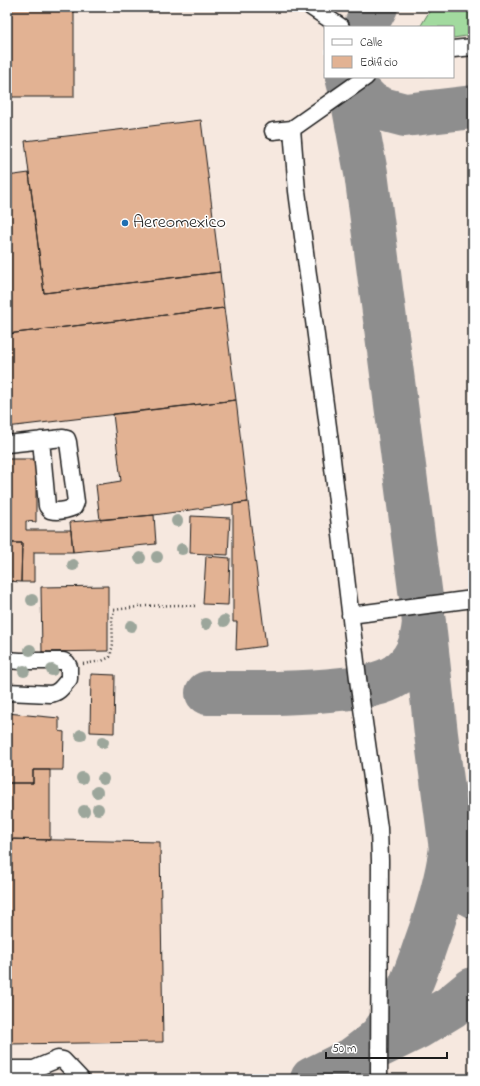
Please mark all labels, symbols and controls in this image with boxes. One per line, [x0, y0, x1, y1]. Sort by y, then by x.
legend [324, 26, 454, 78]
text: Calle [360, 34, 383, 52]
text: Edificio [360, 54, 398, 72]
place label: Aereomexico [133, 210, 226, 236]
marker: Aereomexico [120, 218, 130, 228]
scale bar [326, 1034, 447, 1060]
text: 50 m [332, 1040, 356, 1058]

